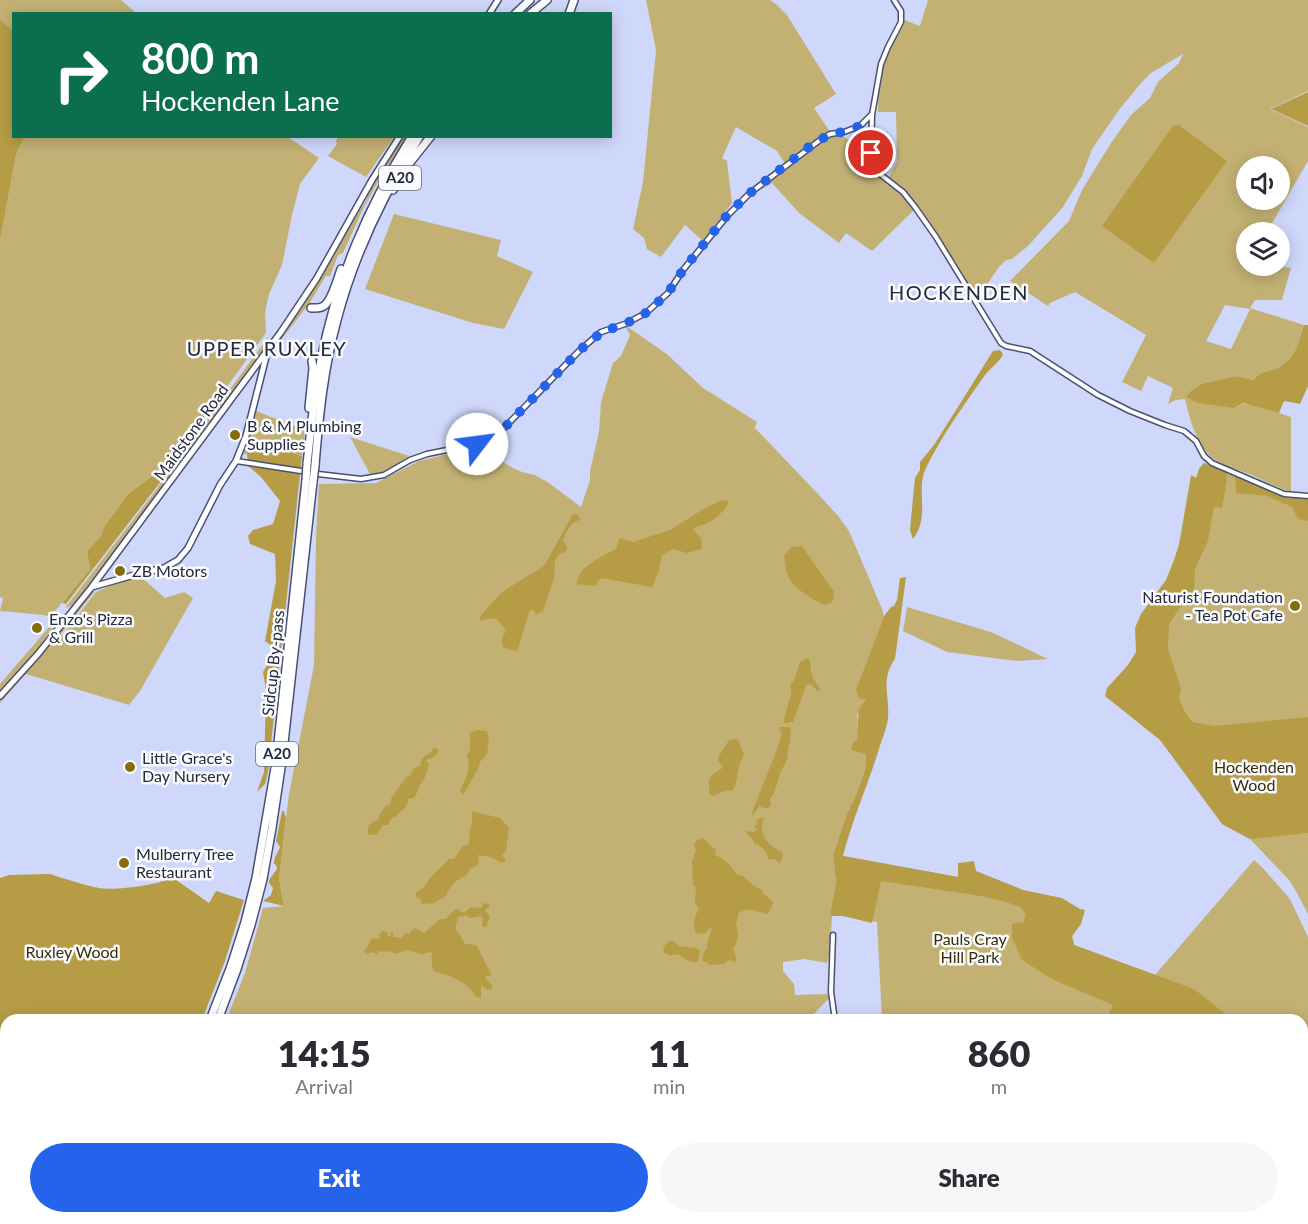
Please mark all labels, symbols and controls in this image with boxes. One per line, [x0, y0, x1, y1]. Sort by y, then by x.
text: 800 m [141, 33, 259, 83]
icon: right [42, 36, 120, 114]
text: Hockenden Lane [141, 84, 340, 117]
pin [845, 127, 896, 178]
icon: arrive [854, 136, 887, 169]
map controls [1236, 156, 1290, 276]
button: sound [1236, 156, 1290, 210]
road number: A20 [379, 166, 421, 190]
button: layers [1236, 222, 1290, 276]
district label: HOCKENDEN [889, 280, 1029, 304]
district label: UPPER RUXLEY [187, 336, 347, 360]
street label: Maidstone Road [149, 380, 232, 483]
position arrow [445, 412, 509, 476]
place label: B & M Plumbing Supplies [247, 416, 361, 453]
marker: B & M Plumbing Supplies [228, 428, 242, 442]
place label: ZB Motors [132, 561, 207, 580]
marker: ZB Motors [113, 564, 127, 578]
place label: Naturist Foundation - Tea Pot Cafe [1142, 587, 1283, 624]
marker: Naturist Foundation - Tea Pot Cafe [1288, 599, 1302, 613]
place label: Enzo's Pizza & Grill [49, 609, 133, 646]
street label: Sidcup By-pass [258, 609, 288, 717]
marker: Enzo's Pizza & Grill [30, 621, 44, 635]
road number: A20 [256, 742, 298, 766]
place label: Little Grace's Day Nursery [142, 748, 232, 785]
park label: Hockenden Wood [1214, 757, 1294, 794]
marker: Little Grace's Day Nursery [123, 760, 137, 774]
place label: Mulberry Tree Restaurant [136, 844, 234, 881]
marker: Mulberry Tree Restaurant [117, 856, 131, 870]
park label: Pauls Cray Hill Park [933, 929, 1007, 966]
park label: Ruxley Wood [25, 942, 119, 961]
text: 14:15 [278, 1031, 371, 1075]
text: 11 [648, 1031, 690, 1075]
text: 860 [968, 1031, 1030, 1075]
text: Arrival [295, 1074, 353, 1098]
text: min [653, 1074, 685, 1098]
text: m [991, 1074, 1007, 1098]
button: Exit [30, 1143, 648, 1212]
button: Share [660, 1143, 1278, 1212]

